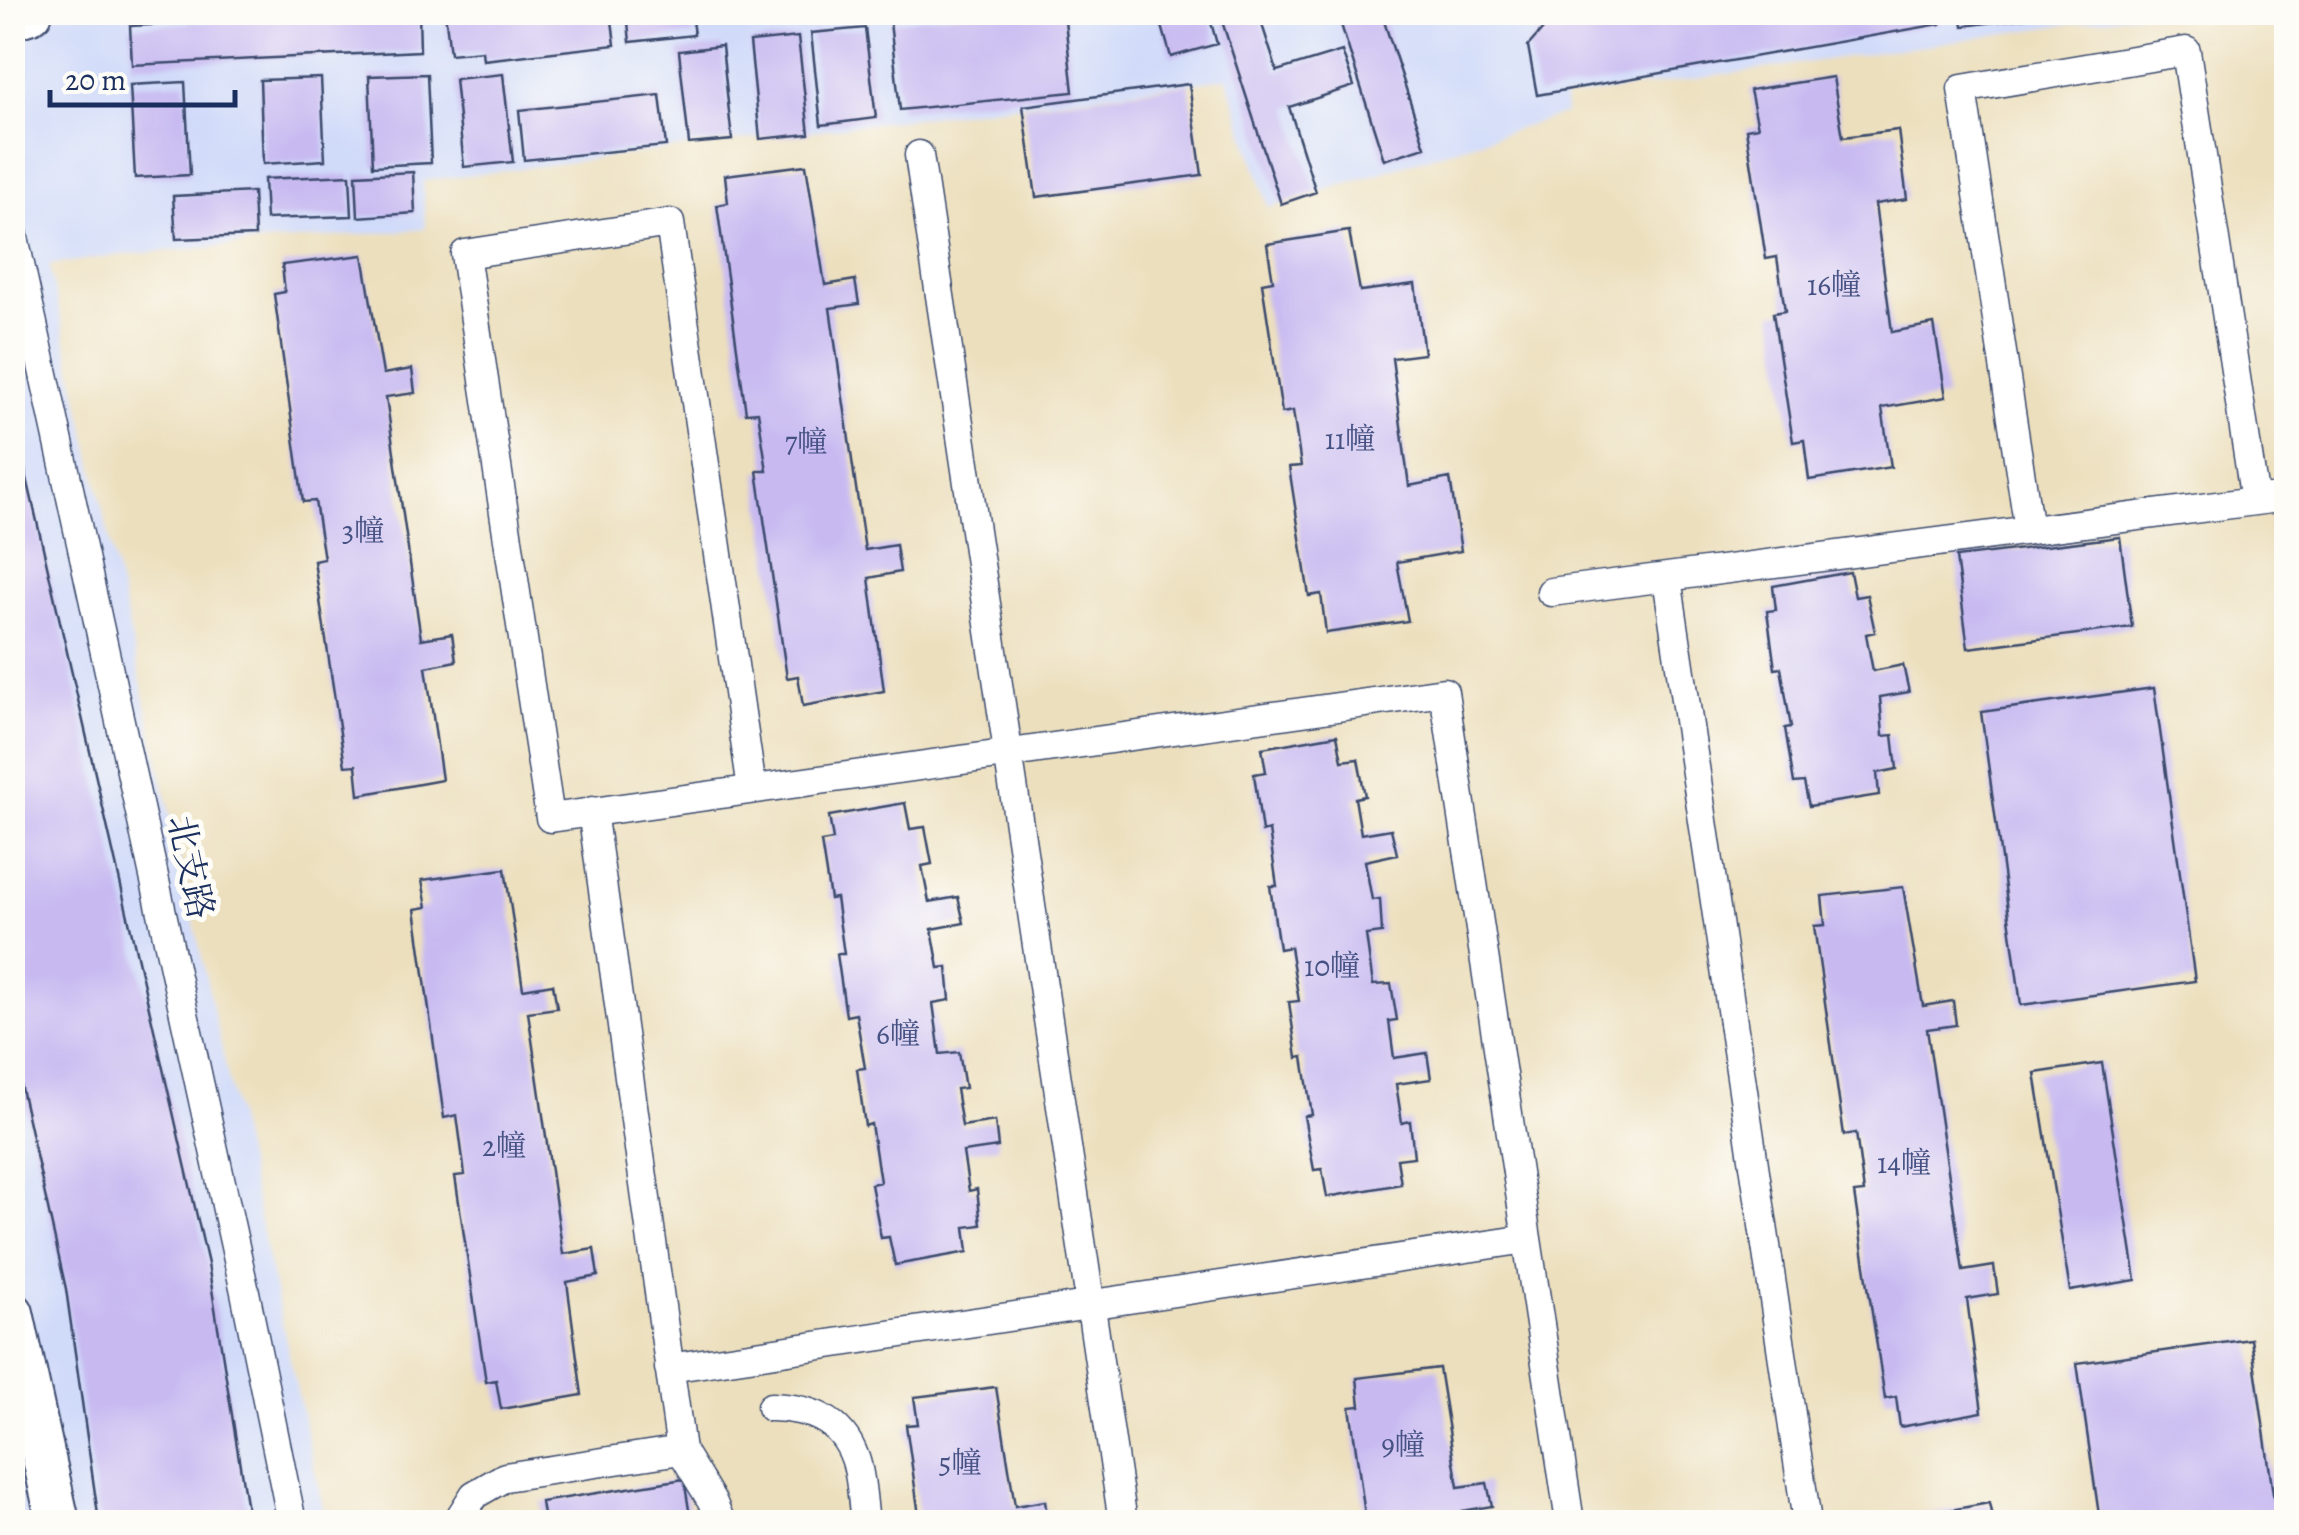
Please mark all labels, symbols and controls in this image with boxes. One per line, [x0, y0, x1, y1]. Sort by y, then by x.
scale bar [50, 45, 235, 107]
text: 20 m [65, 60, 126, 100]
house number: 16幢 [1807, 265, 1861, 305]
house number: 11幢 [1325, 419, 1375, 459]
house number: 7幢 [785, 422, 827, 462]
house number: 3幢 [342, 511, 384, 551]
street label: 北支路 [157, 811, 225, 923]
house number: 10幢 [1304, 946, 1360, 986]
house number: 6幢 [876, 1014, 920, 1054]
house number: 2幢 [482, 1126, 526, 1166]
house number: 14幢 [1877, 1143, 1931, 1183]
house number: 9幢 [1381, 1425, 1425, 1465]
house number: 5幢 [939, 1443, 981, 1483]

